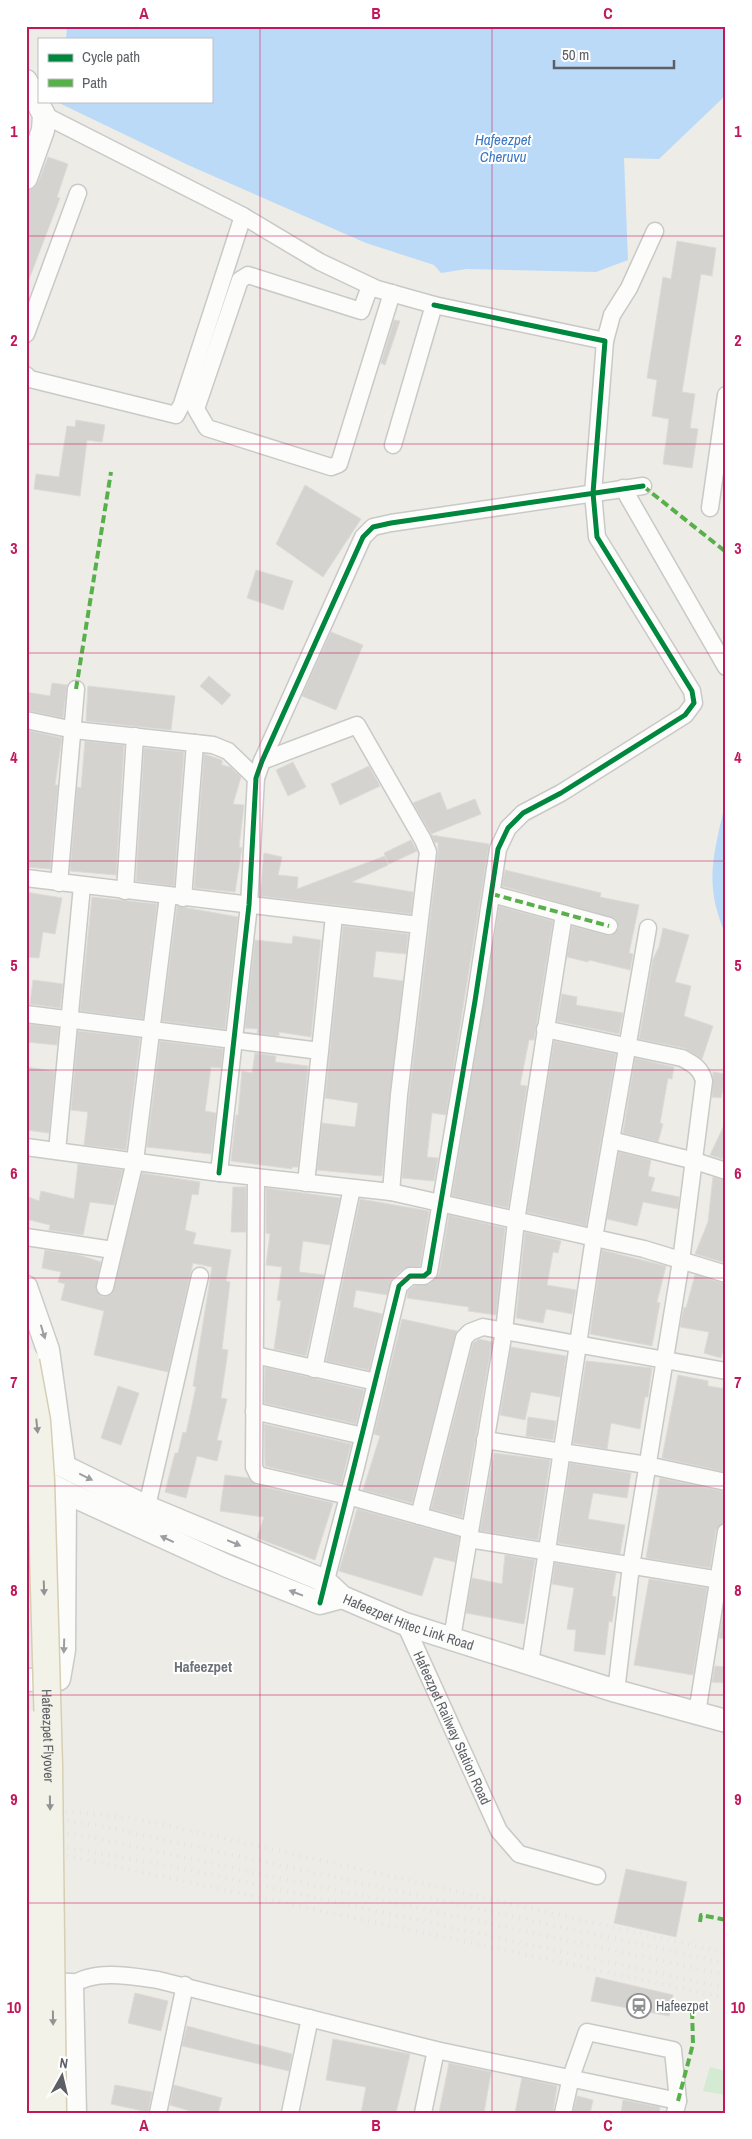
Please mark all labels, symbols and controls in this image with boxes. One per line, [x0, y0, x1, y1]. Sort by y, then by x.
text: A [139, 2, 149, 24]
text: B [371, 2, 381, 24]
text: C [603, 2, 613, 24]
legend [38, 38, 212, 102]
scale bar [554, 38, 674, 70]
text: 50 m [562, 44, 589, 65]
text: Cycle path [82, 46, 140, 67]
text: Path [82, 72, 107, 93]
text: 1 [10, 120, 18, 142]
text: 1 [734, 120, 742, 142]
water label: Hafeezpet Cheruvu [475, 129, 532, 167]
text: 2 [10, 329, 18, 351]
text: 2 [734, 329, 742, 351]
text: 3 [10, 537, 18, 559]
text: 3 [734, 537, 742, 559]
text: 4 [10, 746, 18, 768]
text: 4 [734, 746, 742, 768]
text: 5 [10, 954, 18, 976]
text: 5 [734, 954, 742, 976]
text: 6 [10, 1162, 18, 1184]
text: 6 [734, 1162, 742, 1184]
one-way arrow [40, 1325, 48, 1340]
text: 7 [10, 1371, 18, 1393]
text: 7 [734, 1371, 742, 1393]
one-way arrow [33, 1418, 41, 1434]
one-way arrow [79, 1473, 93, 1481]
one-way arrow [160, 1534, 174, 1542]
one-way arrow [227, 1540, 241, 1548]
text: 8 [10, 1579, 18, 1601]
text: 8 [734, 1579, 742, 1601]
one-way arrow [40, 1580, 48, 1596]
one-way arrow [288, 1589, 303, 1596]
street label: Hafeezpet Hitec Link Road [341, 1590, 476, 1654]
one-way arrow [60, 1638, 68, 1654]
street label: Hafeezpet Railway Station Road [409, 1648, 495, 1807]
district label: Hafeezpet [174, 1656, 232, 1677]
street label: Hafeezpet Flyover [38, 1689, 58, 1783]
text: 9 [10, 1788, 18, 1810]
text: 9 [734, 1788, 742, 1810]
one-way arrow [46, 1795, 54, 1811]
station icon: Hafeezpet [626, 1993, 652, 2019]
text: 10 [7, 1996, 21, 2018]
text: 10 [731, 1996, 745, 2018]
place label: Hafeezpet [656, 1997, 708, 2015]
one-way arrow [49, 2010, 57, 2026]
north arrow [38, 2052, 88, 2102]
text: N [58, 2054, 69, 2073]
text: A [139, 2114, 149, 2136]
text: B [371, 2114, 381, 2136]
text: C [603, 2114, 613, 2136]

